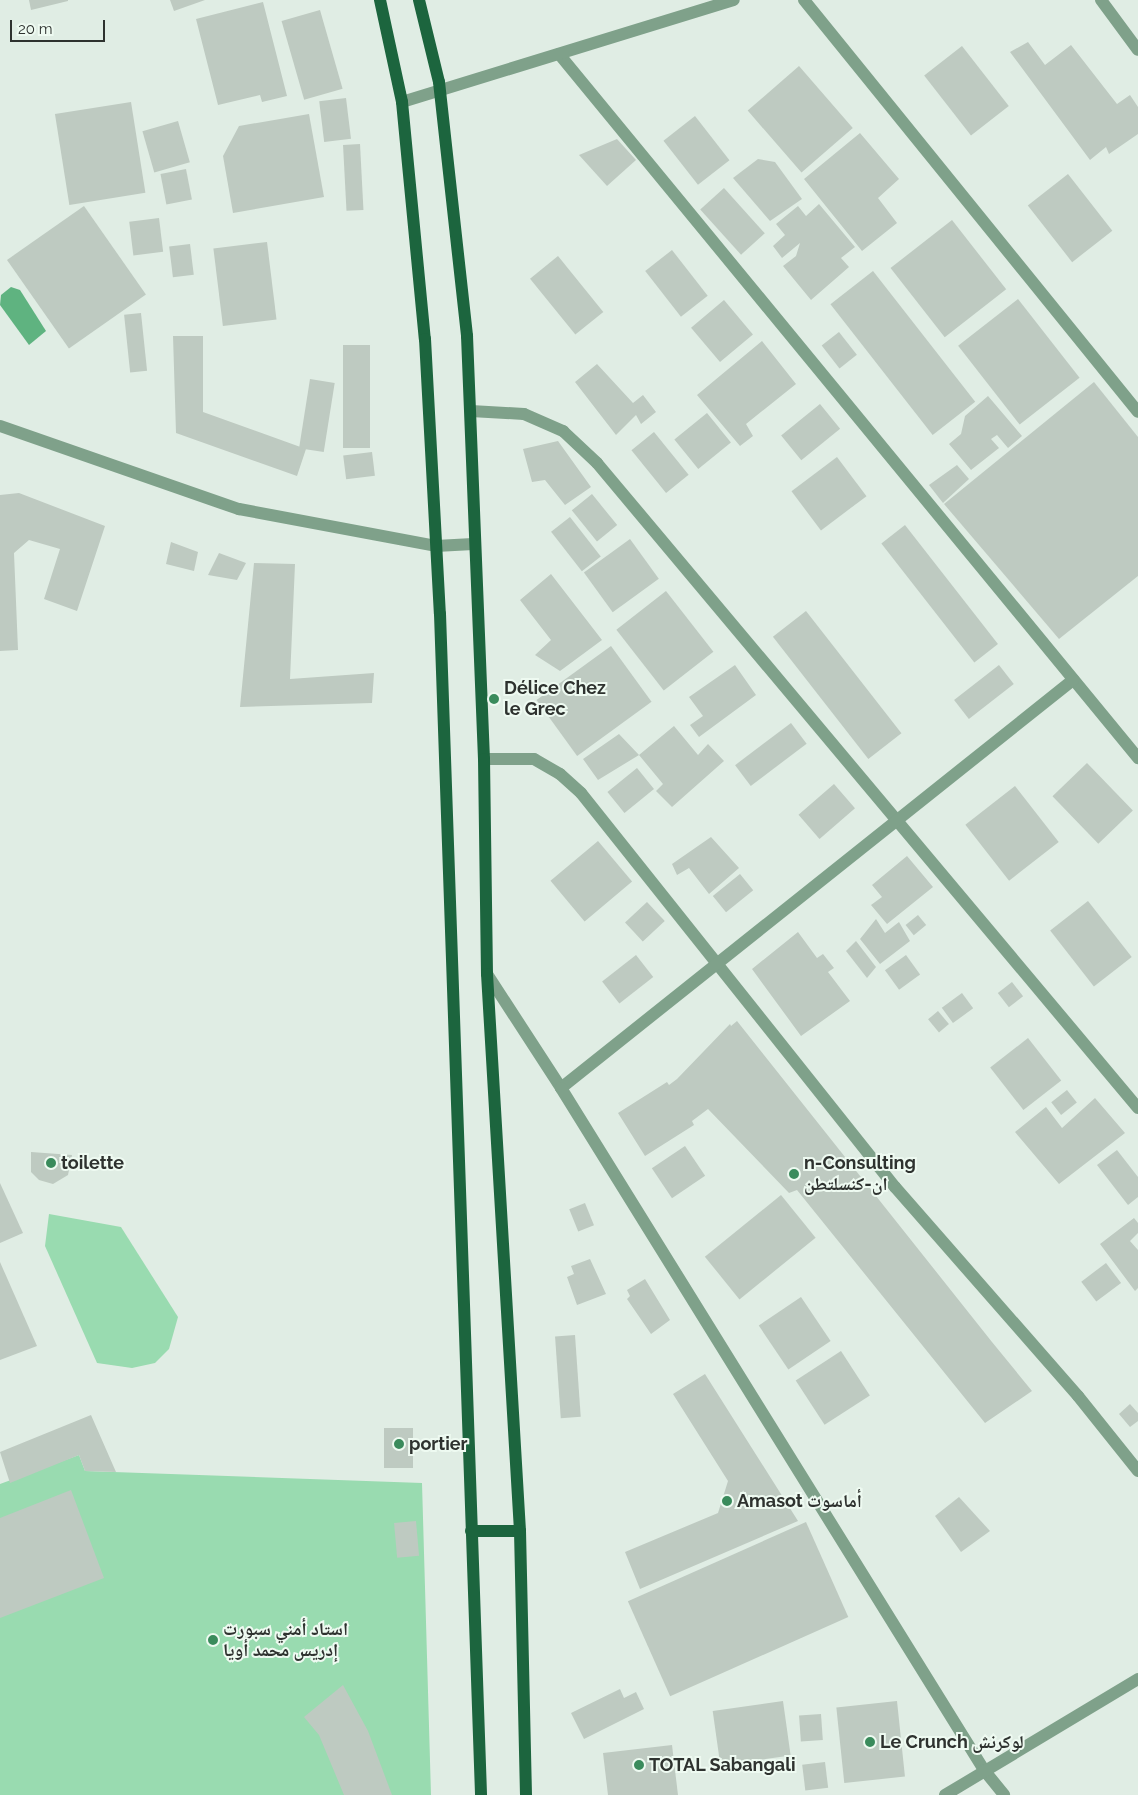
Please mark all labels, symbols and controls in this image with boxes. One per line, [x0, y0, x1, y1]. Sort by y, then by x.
scale bar [12, 10, 108, 42]
text: 20 m [18, 20, 53, 38]
place label: Délice Chez le Grec [504, 678, 606, 721]
marker: Délice Chez le Grec [488, 693, 500, 705]
place label: toilette [61, 1152, 124, 1174]
place label: n-Consulting ان-كنسلتطن [804, 1153, 916, 1196]
marker: toilette [45, 1157, 57, 1169]
marker: n-Consulting ان-كنسلتطن [788, 1168, 800, 1180]
place label: portier [409, 1433, 468, 1455]
marker: portier [393, 1438, 405, 1450]
place label: Amasot أماسوت [737, 1490, 862, 1512]
marker: Amasot أماسوت [721, 1495, 733, 1507]
place label: استاد أمني سبورت إدريس محمد أويا [223, 1619, 348, 1662]
marker: استاد أمني سبورت إدريس محمد أويا [207, 1634, 219, 1646]
place label: Le Crunch لوكرنش [880, 1731, 1024, 1753]
marker: Le Crunch لوكرنش [864, 1736, 876, 1748]
place label: TOTAL Sabangali [649, 1754, 796, 1776]
marker: TOTAL Sabangali [633, 1759, 645, 1771]

